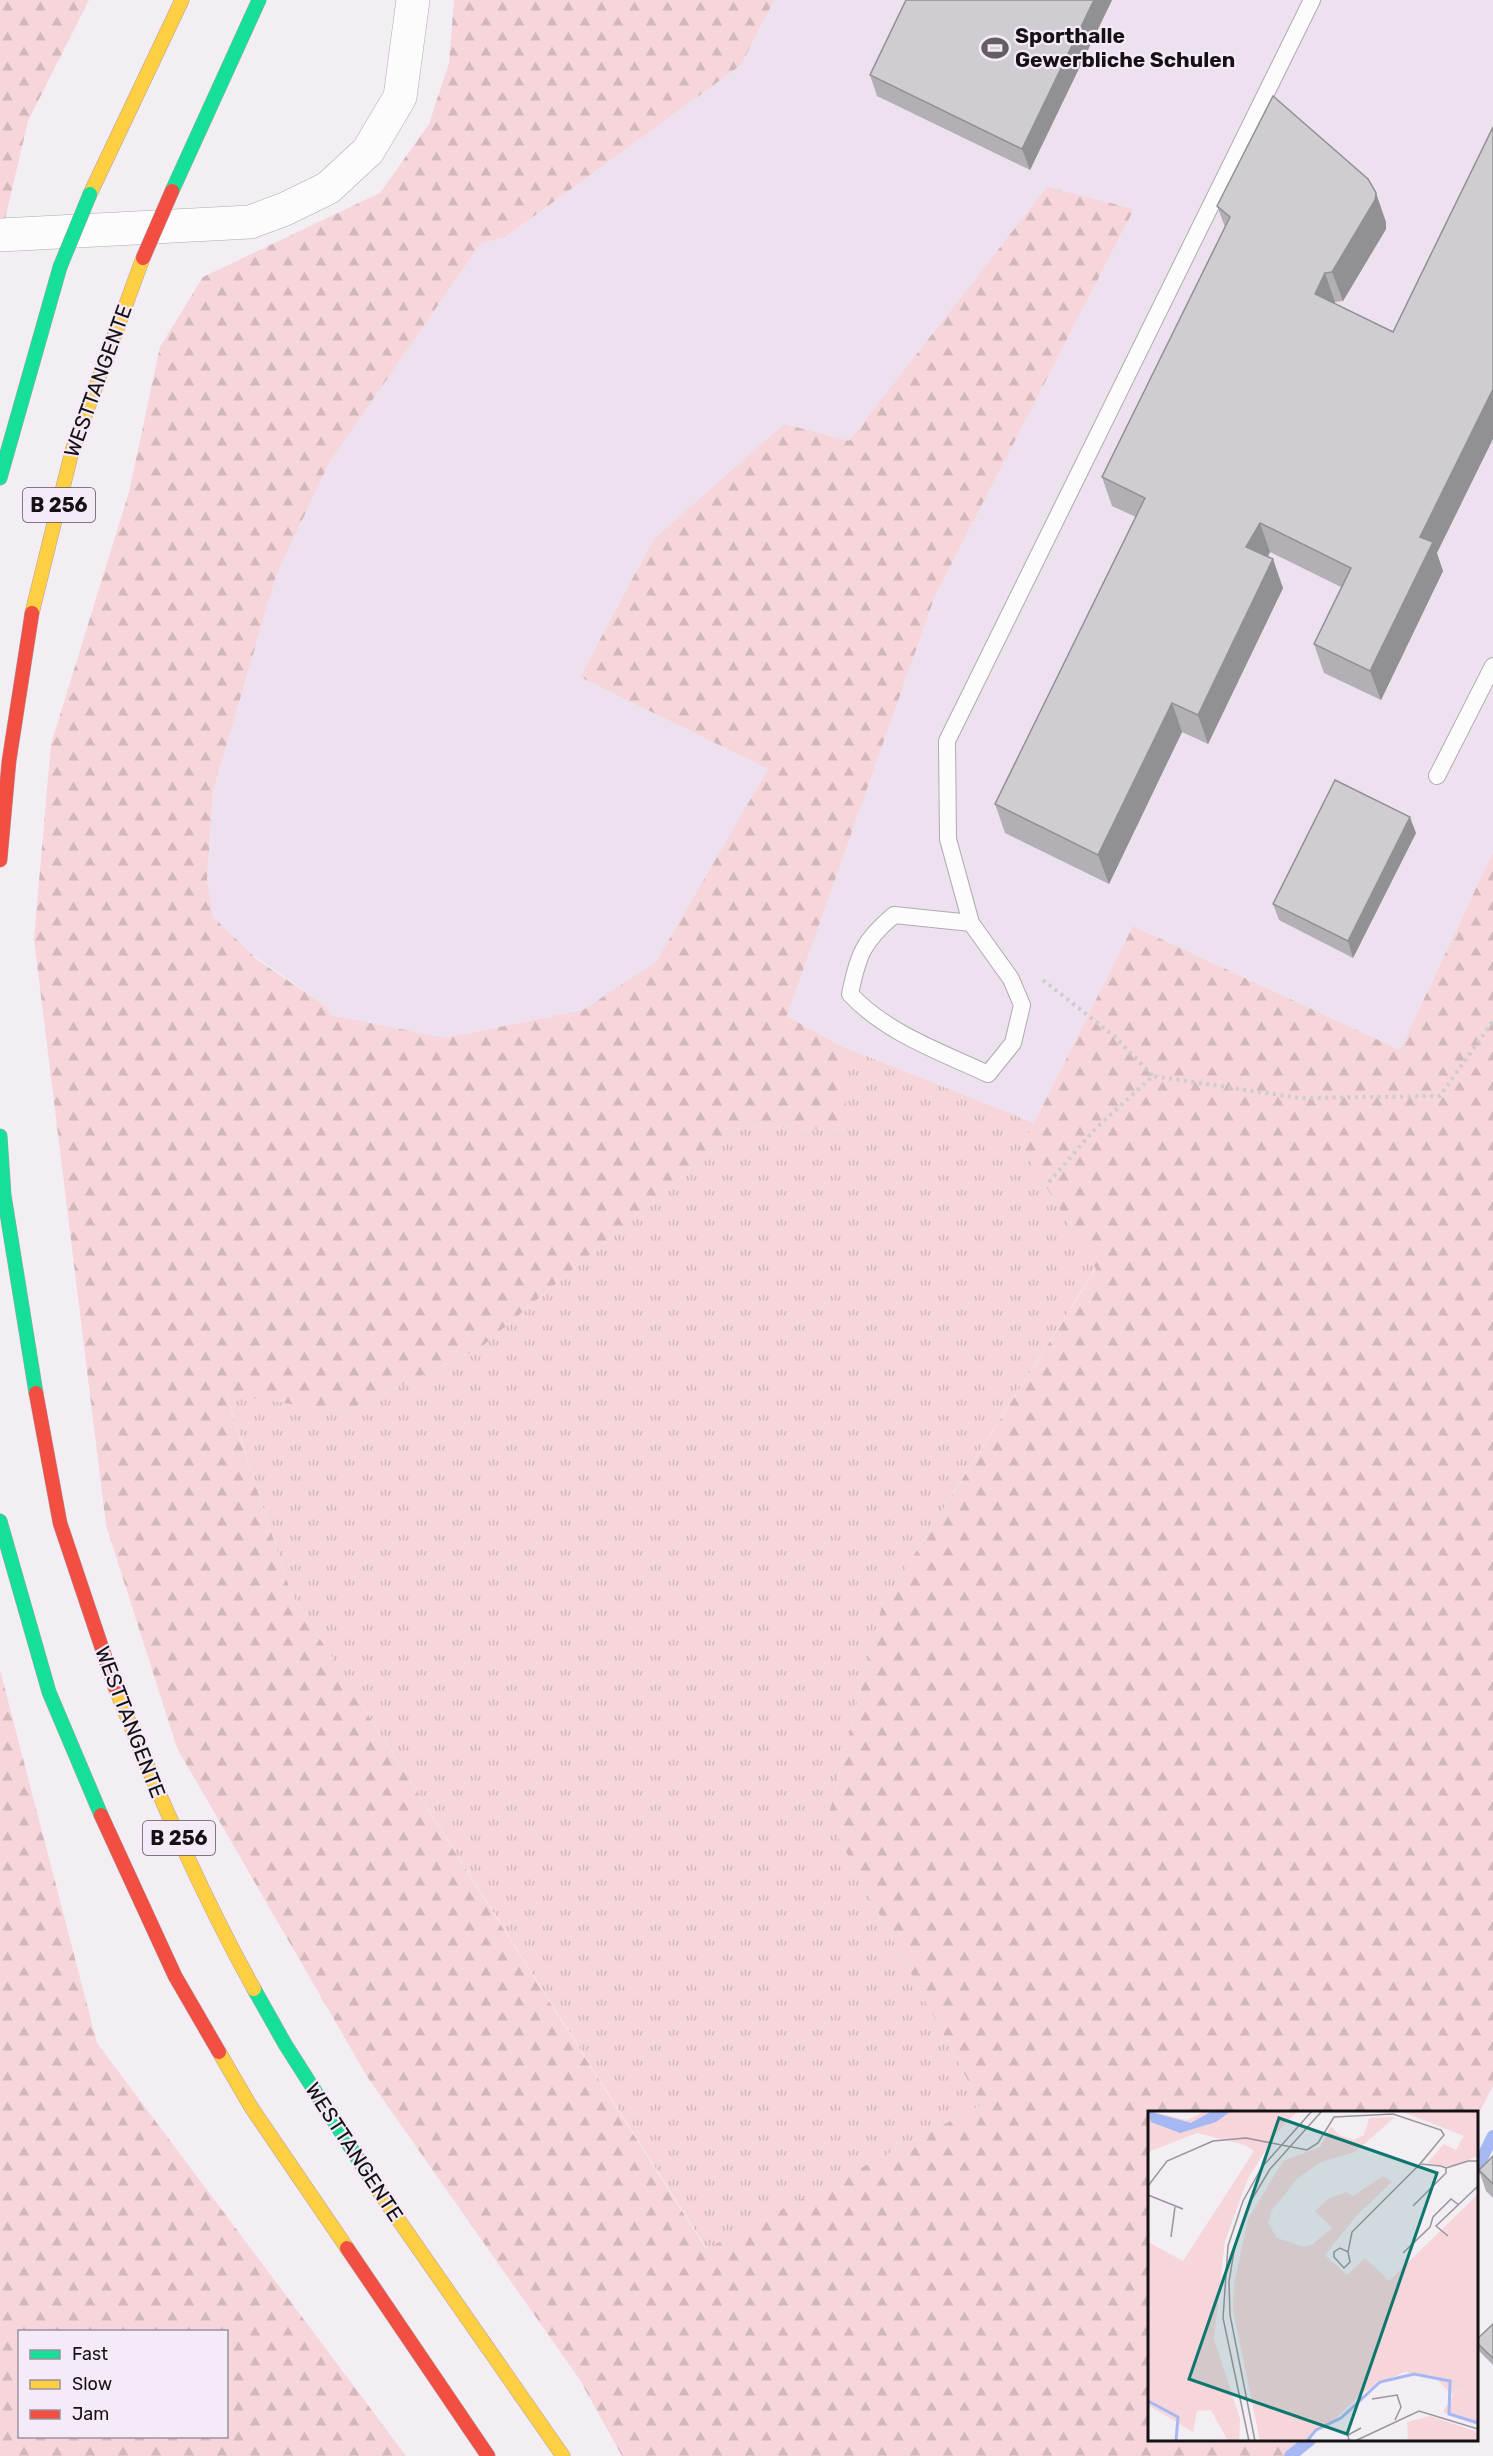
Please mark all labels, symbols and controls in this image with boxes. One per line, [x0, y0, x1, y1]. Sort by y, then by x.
place label: Sporthalle Gewerbliche Schulen [1015, 23, 1235, 72]
sports icon: Sporthalle Gewerbliche Schulen [980, 33, 1010, 63]
street label: WESTTANGENTE [58, 301, 137, 460]
road number: B 256 [23, 488, 95, 522]
street label: WESTTANGENTE [90, 1642, 171, 1801]
road number: B 256 [143, 1821, 215, 1855]
street label: WESTTANGENTE [300, 2078, 409, 2226]
inset map [1148, 2111, 1478, 2441]
legend [18, 2330, 228, 2438]
text: Fast [72, 2343, 108, 2365]
text: Slow [72, 2373, 112, 2395]
text: Jam [72, 2403, 109, 2425]

